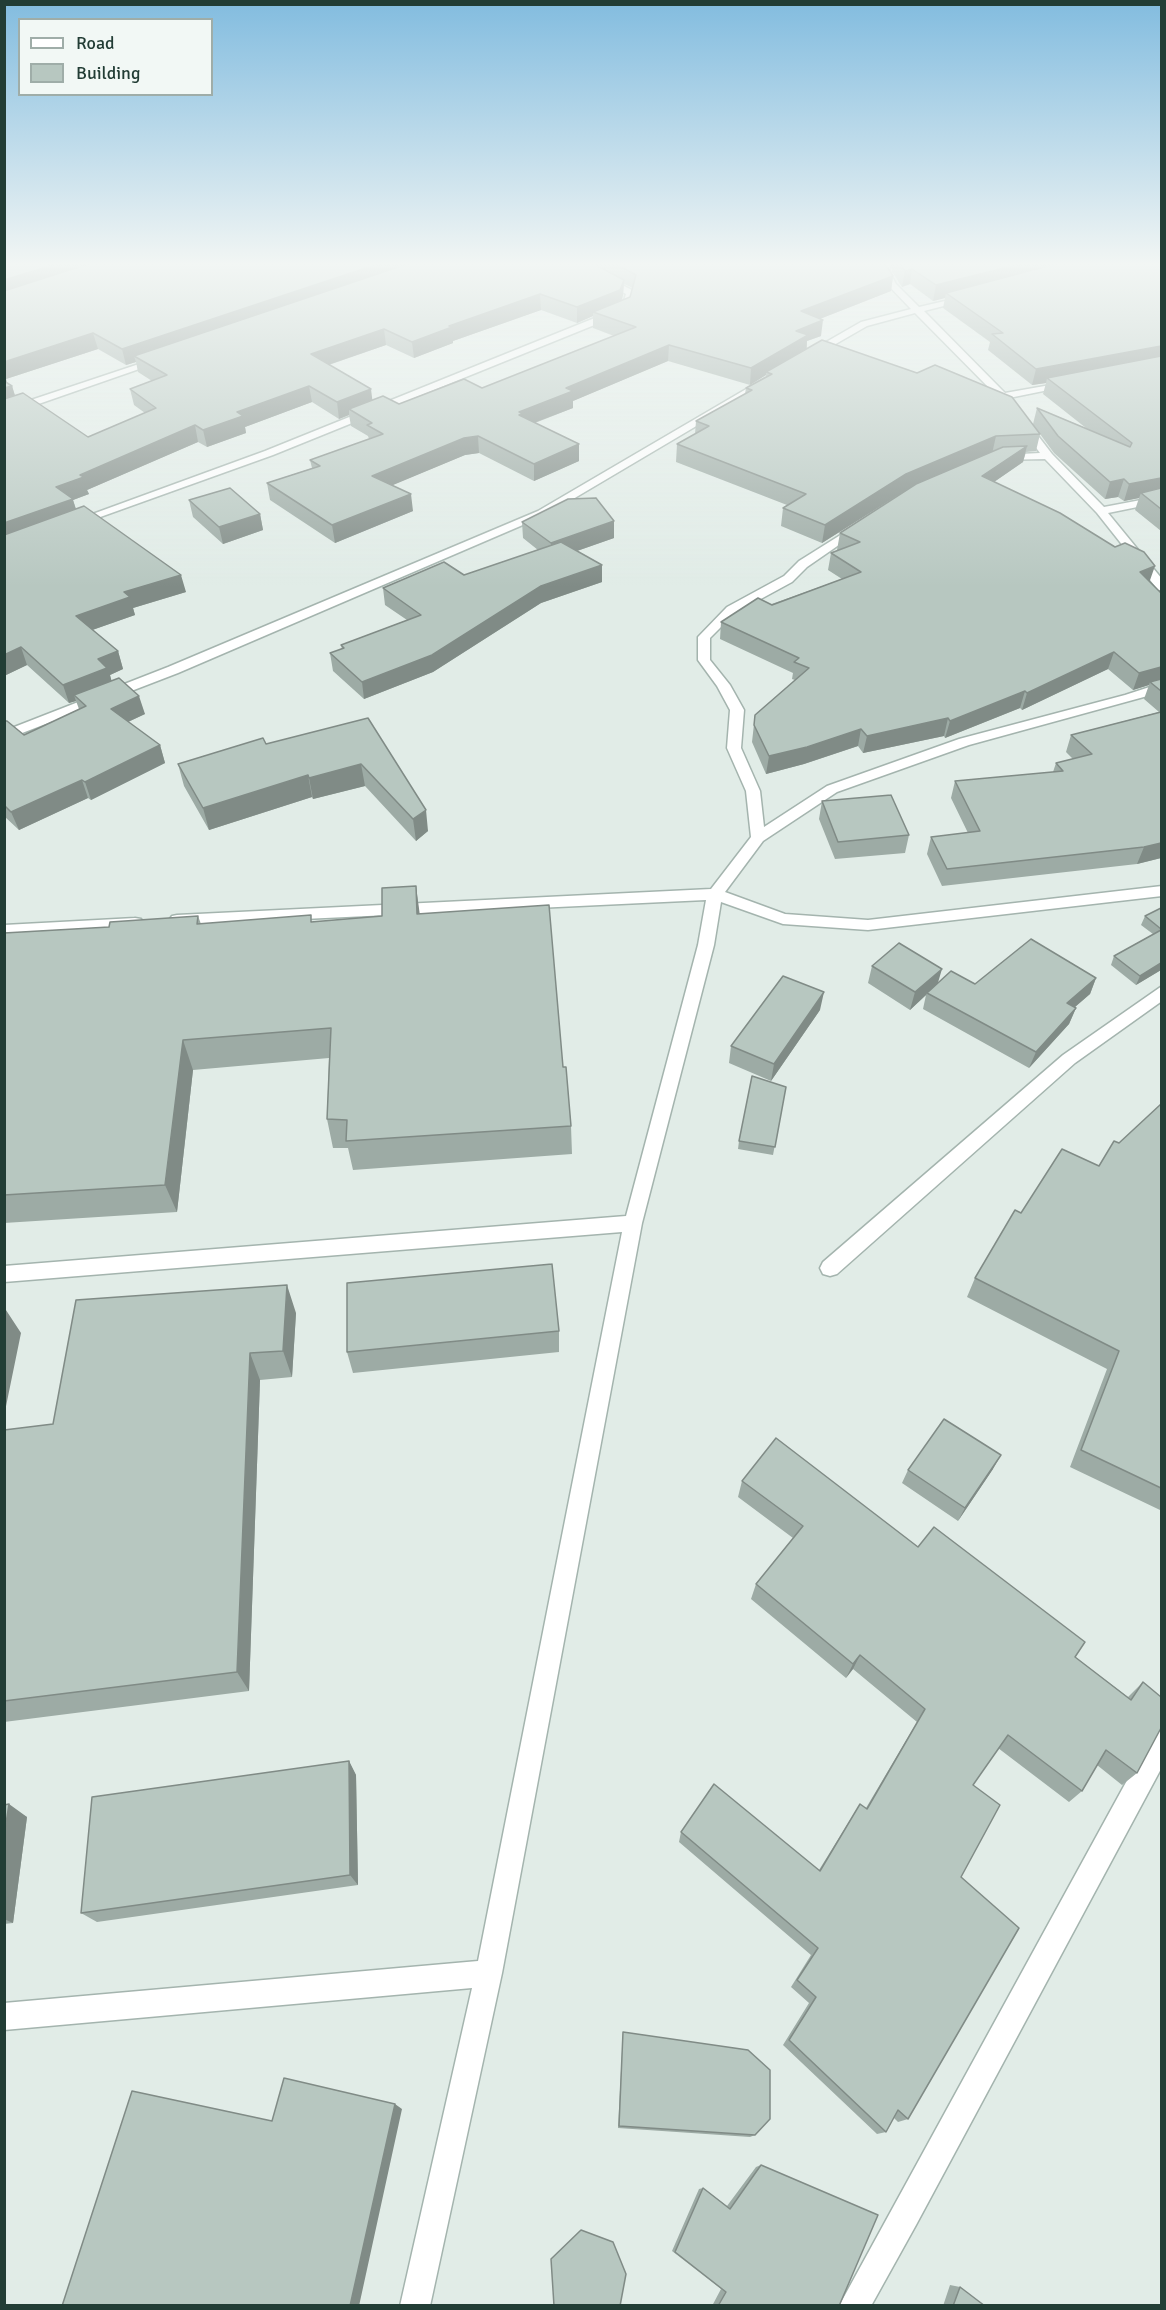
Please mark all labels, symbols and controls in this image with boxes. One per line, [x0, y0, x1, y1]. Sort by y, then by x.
legend [18, 18, 213, 96]
text: Road [76, 32, 115, 54]
text: Building [76, 62, 140, 84]

